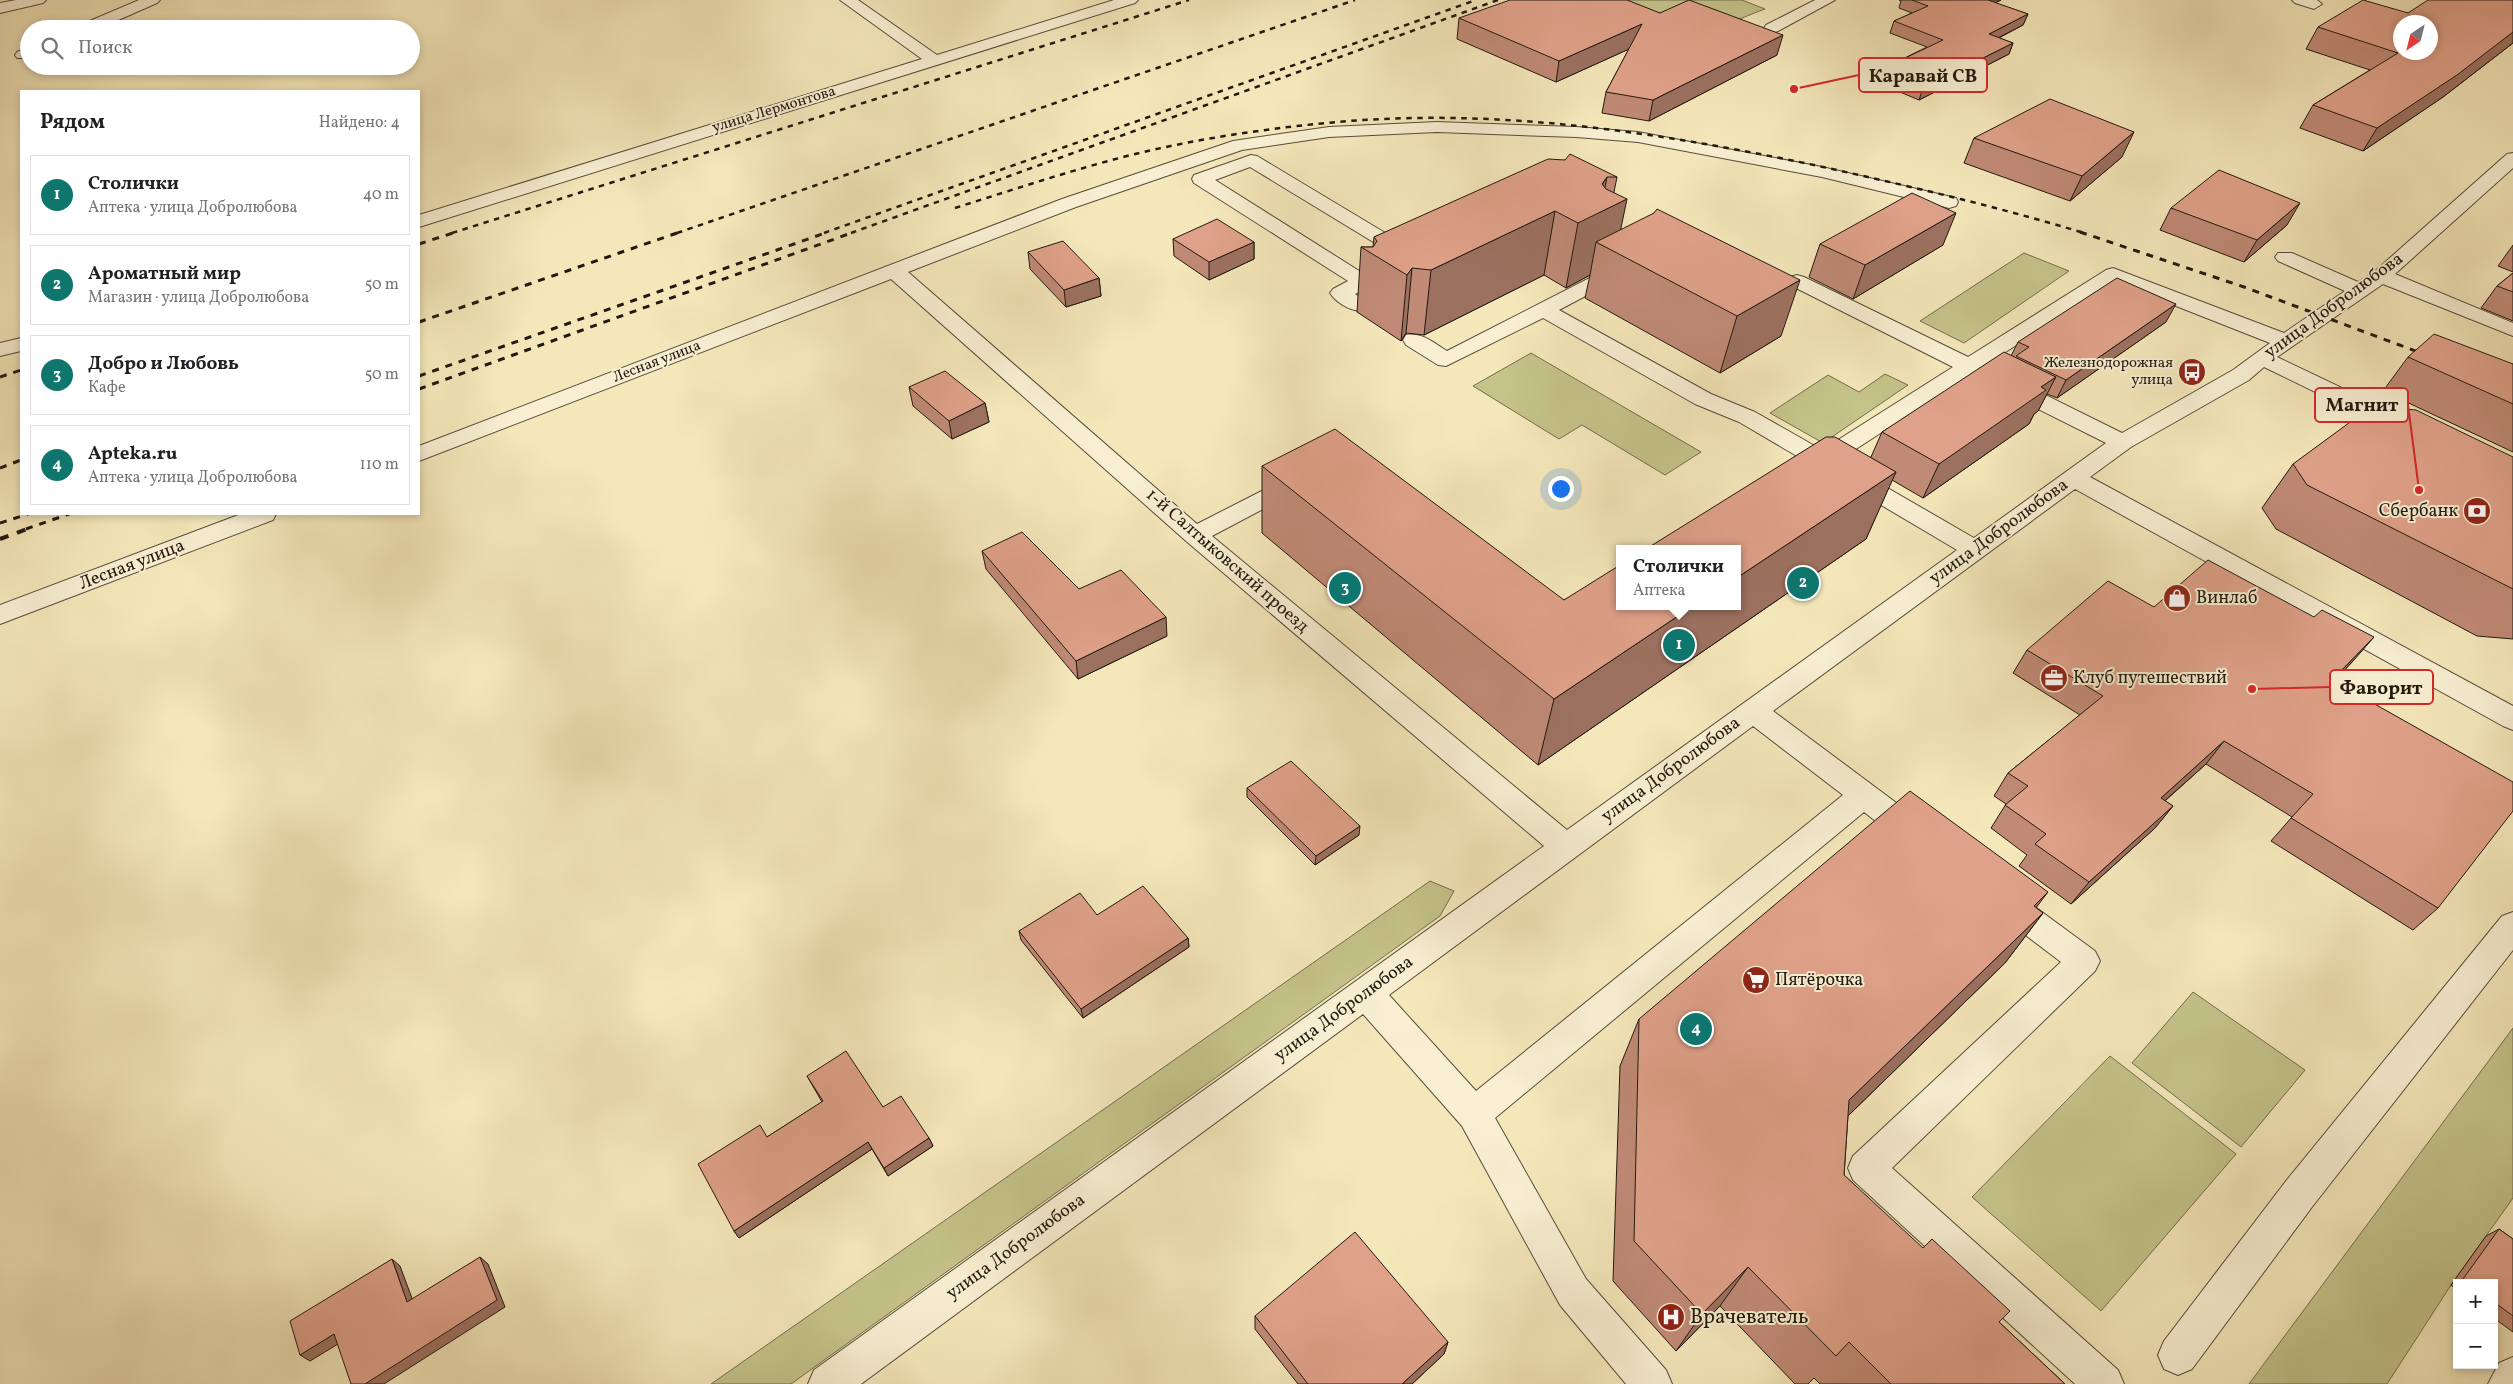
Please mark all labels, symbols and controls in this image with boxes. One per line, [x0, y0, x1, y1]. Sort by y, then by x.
north arrow [2393, 15, 2438, 60]
search box [20, 20, 420, 75]
icon: search [38, 34, 66, 62]
text: Поиск [78, 35, 132, 61]
callout: Каравай СВ [1859, 58, 1987, 92]
text: Каравай СВ [1869, 64, 1977, 90]
street label: улица Лермонтова [710, 81, 838, 139]
text: Рядом [40, 108, 105, 137]
text: Найдено: 4 [319, 112, 400, 134]
text: Столички [88, 171, 179, 197]
text: 1 [54, 184, 60, 206]
text: 40 m [363, 184, 399, 206]
text: Аптека · улица Добролюбова [88, 197, 298, 219]
street label: улица Добролюбова [2259, 247, 2409, 365]
text: Ароматный мир [88, 261, 241, 287]
text: 2 [53, 274, 61, 296]
text: 50 m [365, 274, 399, 296]
text: Магазин · улица Добролюбова [88, 287, 309, 309]
street label: Лесная улица [610, 336, 704, 388]
text: Добро и Любовь [88, 351, 239, 377]
place label: Железнодорожная улица [2044, 353, 2173, 391]
bus stop icon: Железнодорожная улица [2177, 357, 2207, 387]
text: 3 [53, 364, 61, 386]
text: 50 m [365, 364, 399, 386]
text: Кафе [88, 377, 126, 399]
callout: Магнит [2315, 388, 2408, 422]
text: Магнит [2326, 393, 2399, 419]
text: Apteka.ru [88, 441, 177, 467]
text: 4 [52, 454, 62, 476]
text: 110 m [360, 454, 399, 476]
text: Аптека · улица Добролюбова [88, 467, 298, 489]
street label: улица Добролюбова [1924, 473, 2074, 591]
your location [1548, 476, 1574, 502]
street label: 1-й Салтыковский проезд [1140, 483, 1314, 639]
bank icon: Сбербанк [2462, 496, 2492, 526]
place label: Сбербанк [2379, 499, 2458, 524]
street label: Лесная улица [76, 533, 188, 597]
popup [1616, 545, 1741, 610]
text: Столички [1633, 554, 1724, 580]
pin: 2 [1787, 564, 1819, 602]
pin: 3 [1329, 569, 1361, 607]
text: Аптека [1633, 580, 1686, 602]
shop icon: Винлаб [2162, 583, 2192, 613]
place label: Винлаб [2196, 586, 2257, 611]
pin: 1 [1663, 626, 1695, 664]
office icon: Клуб путешествий [2039, 663, 2069, 693]
place label: Клуб путешествий [2073, 666, 2227, 691]
callout: Фаворит [2330, 670, 2433, 704]
text: Фаворит [2340, 676, 2423, 702]
street label: улица Добролюбова [1596, 711, 1746, 829]
street label: улица Добролюбова [1269, 950, 1419, 1068]
supermarket icon: Пятёрочка [1741, 965, 1771, 995]
place label: Пятёрочка [1775, 968, 1863, 993]
pin: 4 [1680, 1010, 1712, 1048]
street label: улица Добролюбова [941, 1188, 1091, 1306]
map controls [2453, 1279, 2498, 1369]
button: + [2453, 1279, 2498, 1324]
hospital icon: Врачеватель [1656, 1302, 1686, 1332]
place label: Врачеватель [1690, 1303, 1809, 1332]
button: − [2453, 1324, 2498, 1369]

